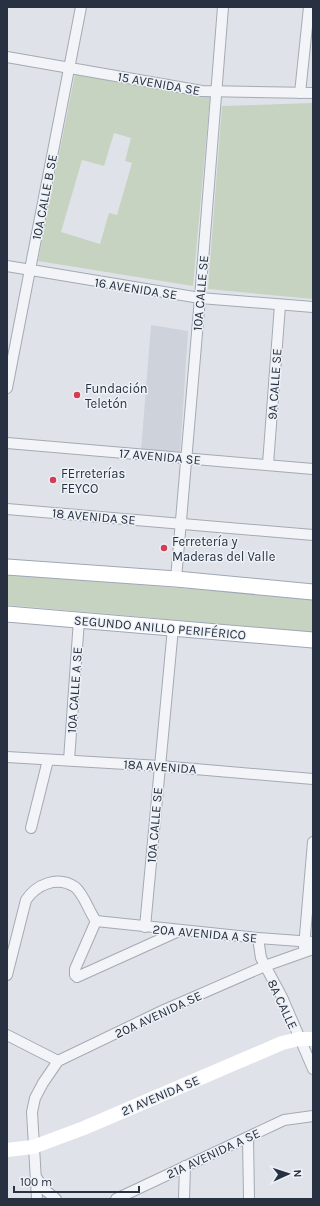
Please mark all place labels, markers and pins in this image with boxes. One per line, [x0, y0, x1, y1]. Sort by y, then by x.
place label: Fundación Teletón [85, 381, 148, 411]
marker: Fundación Teletón [72, 390, 82, 400]
place label: FErreterías FEYCO [61, 466, 125, 496]
marker: FErreterías FEYCO [48, 475, 58, 485]
place label: Ferretería y Maderas del Valle [172, 534, 276, 564]
marker: Ferretería y Maderas del Valle [159, 543, 169, 553]

